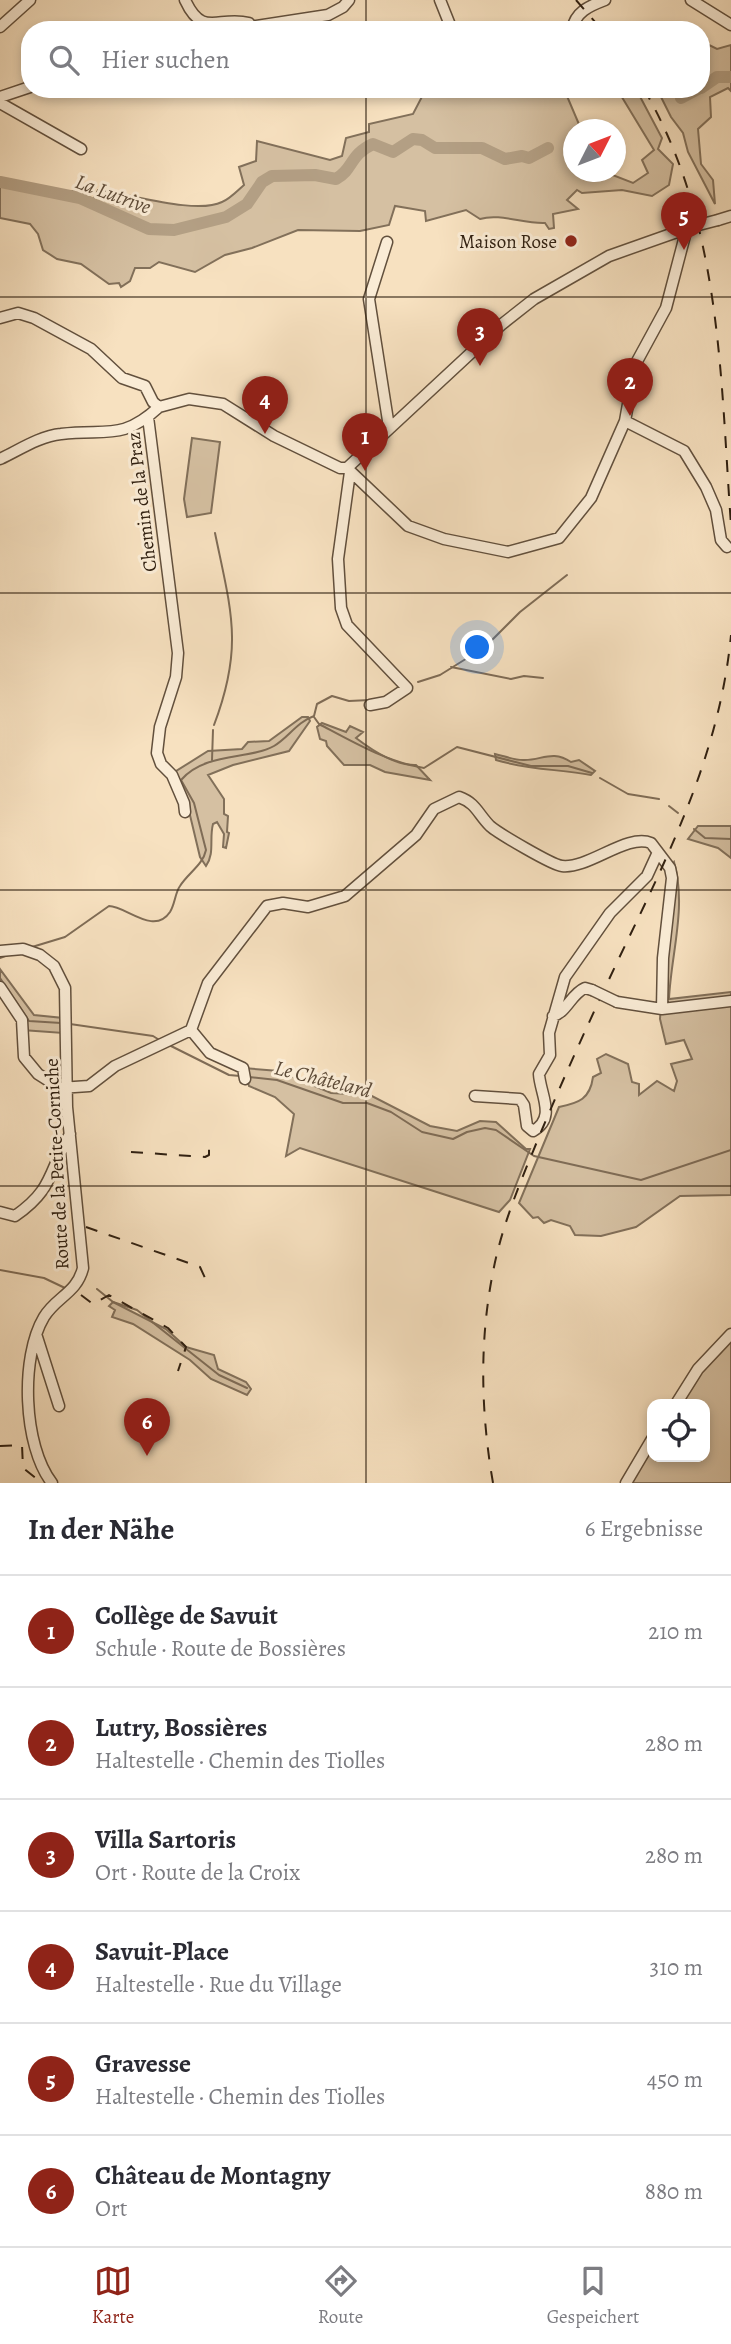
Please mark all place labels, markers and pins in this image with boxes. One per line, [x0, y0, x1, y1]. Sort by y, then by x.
pin: 5 [661, 192, 707, 250]
place label: Maison Rose [459, 229, 557, 255]
marker: Maison Rose [563, 233, 579, 249]
pin: 3 [457, 308, 503, 366]
pin: 2 [607, 358, 653, 416]
pin: 4 [242, 376, 288, 434]
pin: 1 [342, 413, 388, 471]
pin: 6 [124, 1398, 170, 1456]

